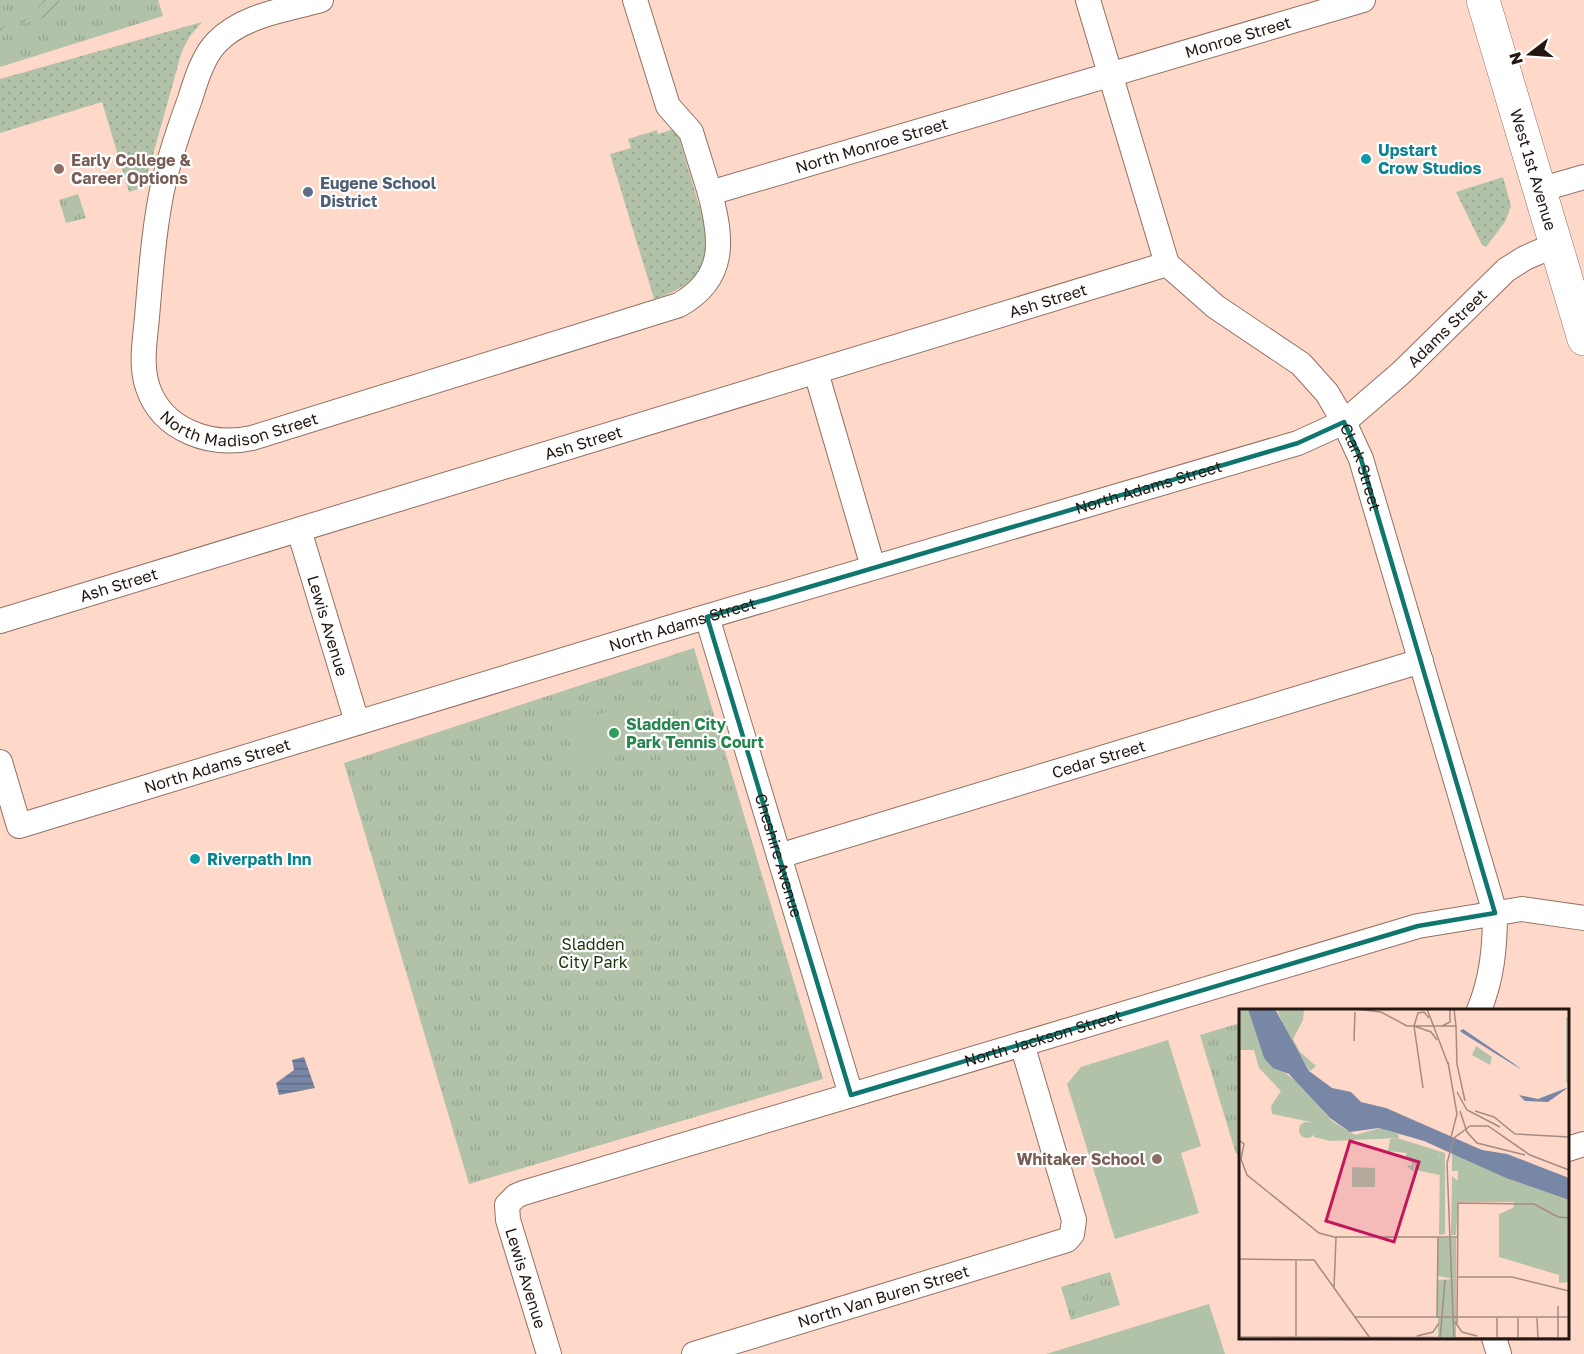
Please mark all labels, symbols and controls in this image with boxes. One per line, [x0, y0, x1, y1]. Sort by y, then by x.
street label: Monroe Street [1183, 12, 1293, 62]
north arrow [1500, 24, 1560, 84]
text: N [1504, 50, 1527, 67]
street label: West 1st Avenue [1506, 106, 1561, 233]
street label: North Monroe Street [793, 113, 950, 177]
place label: Upstart Crow Studios [1378, 140, 1481, 178]
place label: Early College & Career Options [71, 150, 191, 188]
marker: Upstart Crow Studios [1359, 152, 1373, 166]
marker: Early College & Career Options [52, 162, 66, 176]
place label: Eugene School District [320, 173, 437, 211]
marker: Eugene School District [301, 185, 315, 199]
street label: Ash Street [1007, 279, 1089, 322]
street label: Adams Street [1403, 285, 1491, 371]
street label: North Madison Street [157, 397, 323, 425]
text: North Madison Street [156, 406, 320, 450]
street label: Clark Street [1336, 420, 1386, 513]
street label: Ash Street [542, 421, 625, 464]
street label: North Adams Street [1073, 456, 1224, 518]
street label: Ash Street [77, 563, 160, 606]
street label: Lewis Avenue [303, 573, 353, 679]
street label: North Adams Street [606, 593, 758, 656]
place label: Sladden City Park Tennis Court [626, 714, 764, 752]
marker: Sladden City Park Tennis Court [607, 726, 621, 740]
street label: North Adams Street [142, 734, 293, 797]
street label: Cedar Street [1049, 735, 1148, 783]
street label: Cheshire Avenue [751, 791, 807, 920]
place label: Riverpath Inn [207, 849, 311, 869]
marker: Riverpath Inn [188, 852, 202, 866]
park label: Sladden City Park [558, 934, 628, 972]
street label: North Jackson Street [962, 1005, 1124, 1071]
inset map [1239, 1009, 1569, 1339]
place label: Whitaker School [1016, 1149, 1146, 1169]
marker: Whitaker School [1150, 1152, 1164, 1166]
street label: Lewis Avenue [501, 1225, 551, 1331]
street label: North Van Buren Street [795, 1261, 972, 1332]

